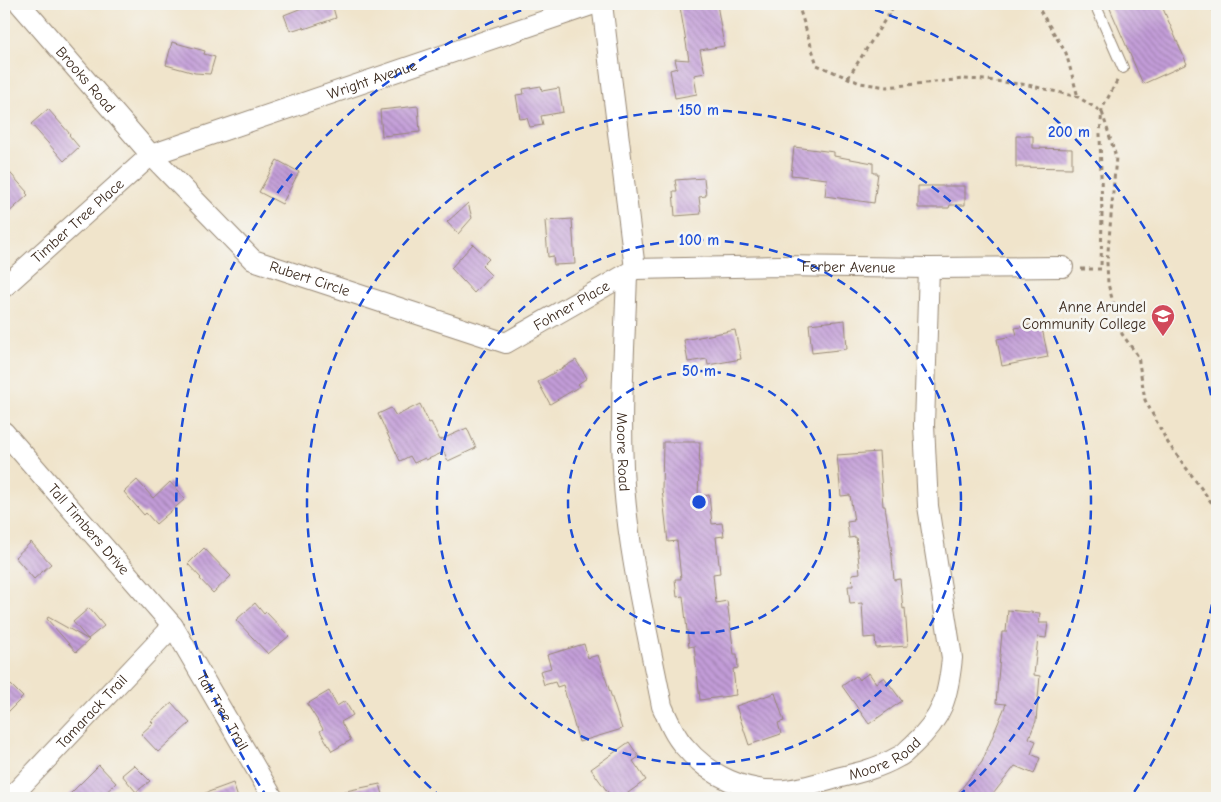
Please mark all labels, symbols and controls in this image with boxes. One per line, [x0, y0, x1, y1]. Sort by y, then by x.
street label: Brooks Road [52, 43, 119, 116]
street label: Wright Avenue [325, 56, 420, 103]
text: 150 m [679, 101, 719, 119]
text: 200 m [1048, 123, 1090, 141]
street label: Timber Tree Place [28, 174, 128, 267]
text: 100 m [679, 231, 719, 249]
street label: Rubert Circle [267, 257, 353, 300]
street label: Ferber Avenue [802, 257, 896, 277]
street label: Fohner Place [530, 276, 613, 334]
place label: Anne Arundel Community College [1022, 298, 1146, 333]
school or university icon: Anne Arundel Community College [1150, 303, 1176, 337]
text: 50 m [682, 362, 716, 380]
street label: Moore Road [613, 412, 633, 492]
street label: Tall Timbers Drive [44, 480, 133, 579]
centre of rings [690, 493, 708, 511]
street label: Tall Tree Trail [193, 669, 252, 754]
street label: Tamarack Trail [53, 671, 131, 752]
street label: Moore Road [847, 733, 925, 784]

